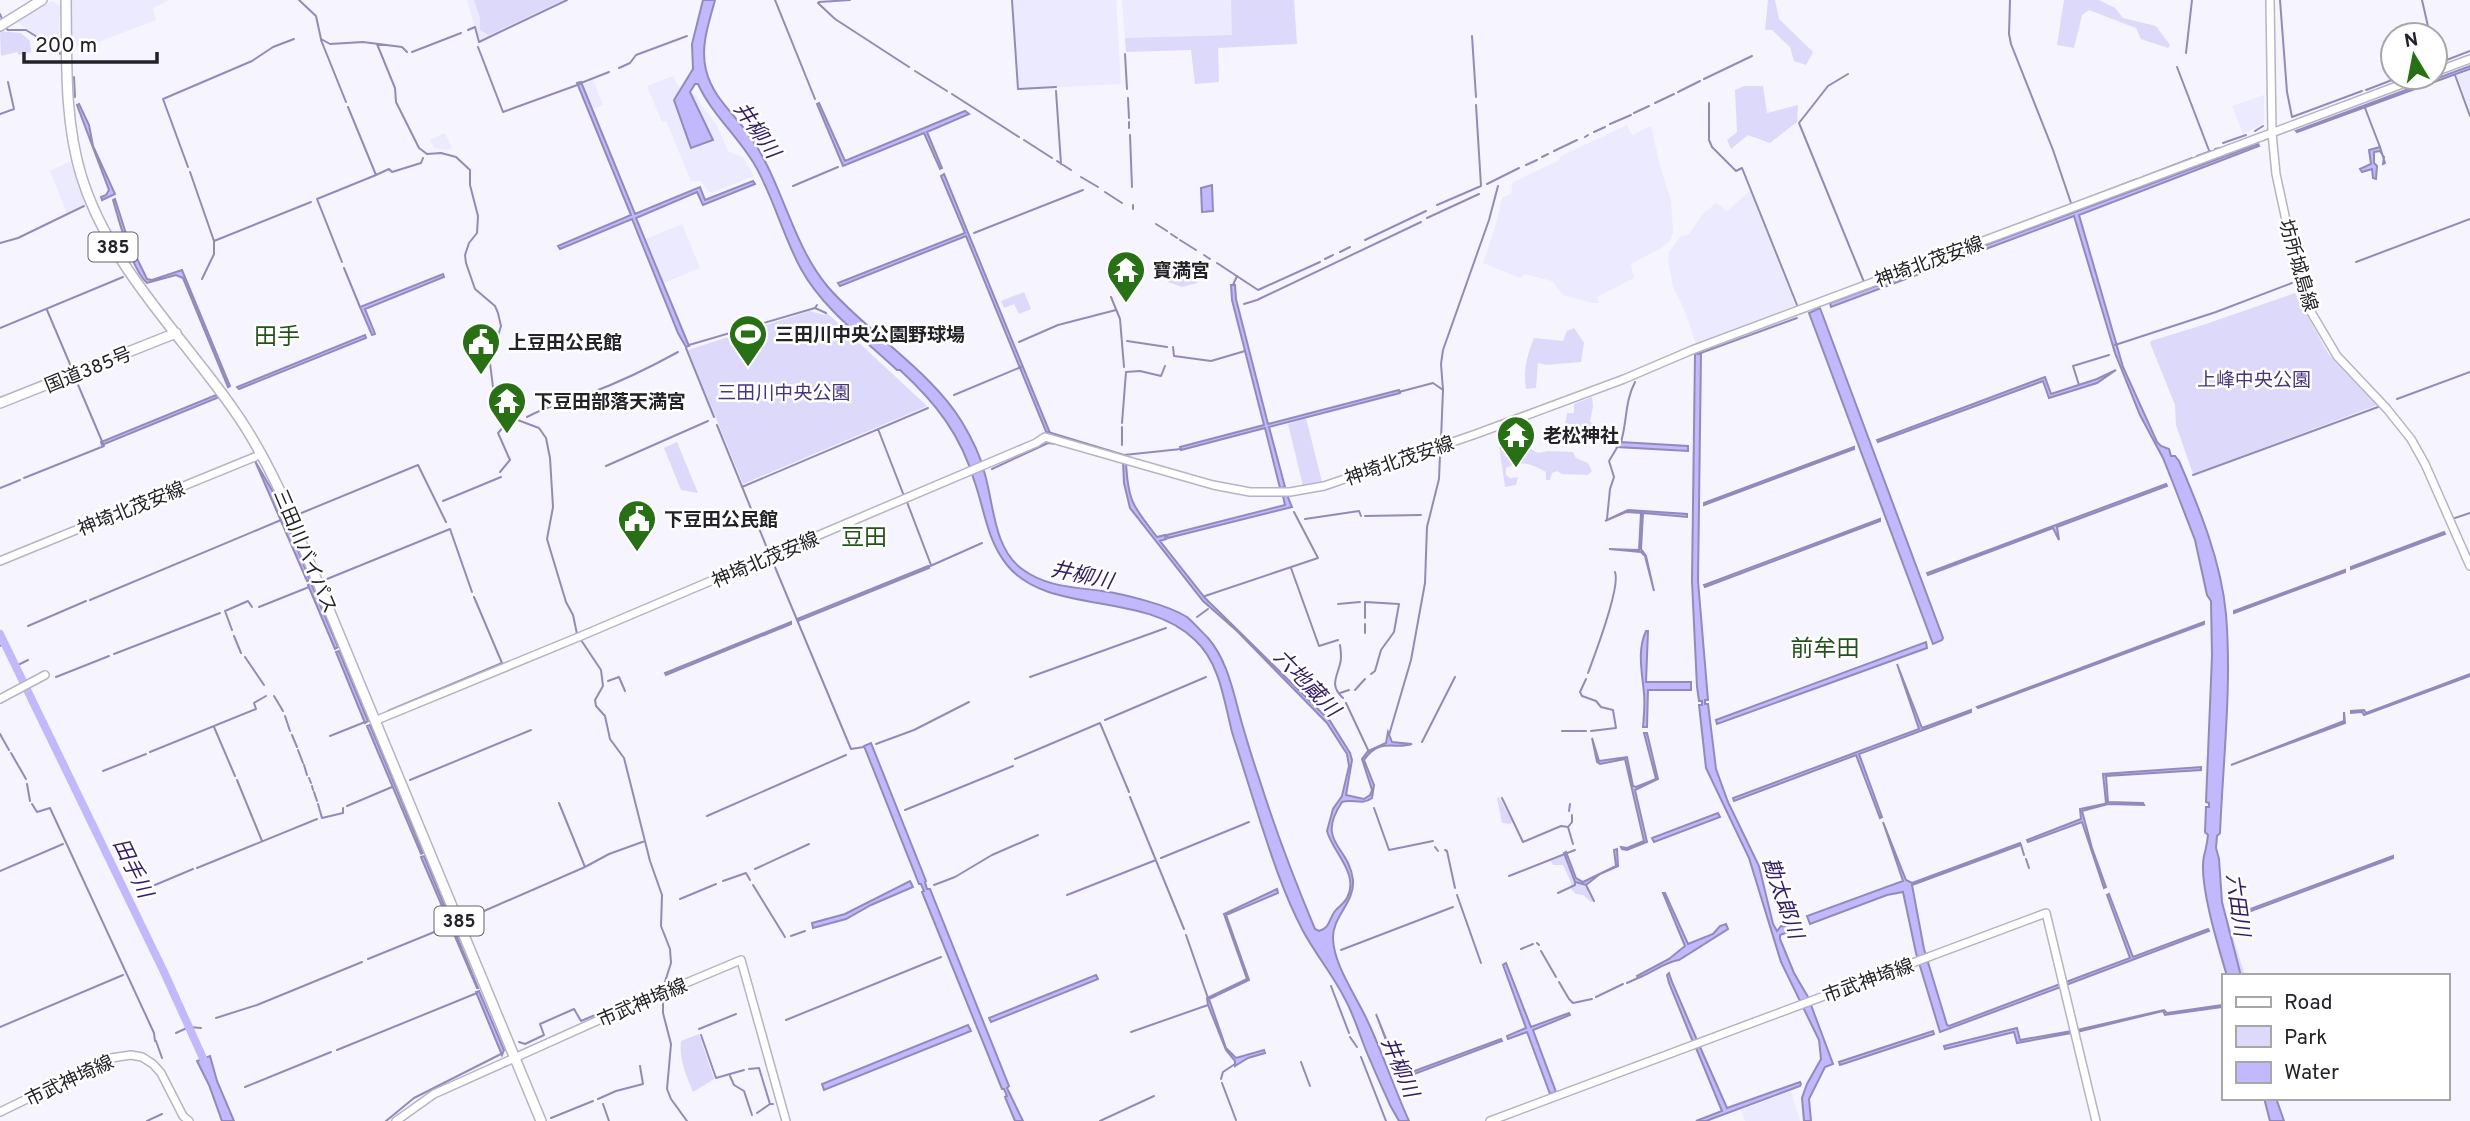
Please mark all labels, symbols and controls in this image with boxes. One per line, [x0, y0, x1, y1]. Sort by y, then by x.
scale bar [24, 21, 158, 65]
north arrow [2379, 21, 2449, 91]
text: N [2403, 28, 2420, 54]
text: 200 m [35, 33, 97, 60]
water label: 井柳川 [727, 97, 786, 166]
street label: 坊所城島線 [2272, 217, 2322, 315]
road number: 385 [88, 232, 138, 262]
street label: 神埼北茂安線 [1872, 232, 1987, 294]
temple icon: 寶満宮 [1105, 249, 1147, 304]
place label: 寶満宮 [1153, 260, 1210, 284]
sports icon: 三田川中央公園野球場 [727, 313, 769, 368]
public building icon: 上豆田公民館 [460, 321, 502, 376]
district label: 田手 [254, 324, 300, 353]
place label: 三田川中央公園野球場 [775, 324, 965, 348]
place label: 上豆田公民館 [508, 332, 622, 356]
street label: 国道385号 [42, 343, 136, 399]
park label: 上峰中央公園 [2197, 369, 2311, 393]
temple icon: 下豆田部落天満宮 [486, 380, 528, 435]
park label: 三田川中央公園 [717, 382, 851, 406]
place label: 下豆田部落天満宮 [534, 391, 686, 415]
temple icon: 老松神社 [1495, 414, 1537, 469]
place label: 老松神社 [1543, 425, 1619, 449]
street label: 神埼北茂安線 [1342, 432, 1457, 492]
street label: 神埼北茂安線 [74, 477, 189, 542]
street label: 三田川バイパス [267, 486, 341, 618]
public building icon: 下豆田公民館 [616, 498, 658, 553]
place label: 下豆田公民館 [664, 509, 778, 533]
district label: 豆田 [841, 525, 887, 554]
street label: 神埼北茂安線 [709, 528, 823, 594]
water label: 井柳川 [1048, 557, 1117, 597]
district label: 前牟田 [1791, 636, 1860, 665]
water label: 六地蔵川 [1267, 644, 1346, 725]
water label: 田手川 [106, 834, 158, 905]
water label: 勘太郎川 [1755, 854, 1809, 944]
water label: 六田川 [2219, 872, 2255, 940]
road number: 385 [434, 906, 484, 936]
street label: 市武神埼線 [1820, 954, 1917, 1009]
street label: 市武神埼線 [594, 974, 691, 1033]
legend [2222, 974, 2449, 1100]
text: Road [2284, 990, 2333, 1017]
text: Park [2284, 1025, 2327, 1052]
water label: 井柳川 [1374, 1033, 1424, 1104]
street label: 市武神埼線 [22, 1051, 118, 1113]
text: Water [2284, 1060, 2339, 1087]

